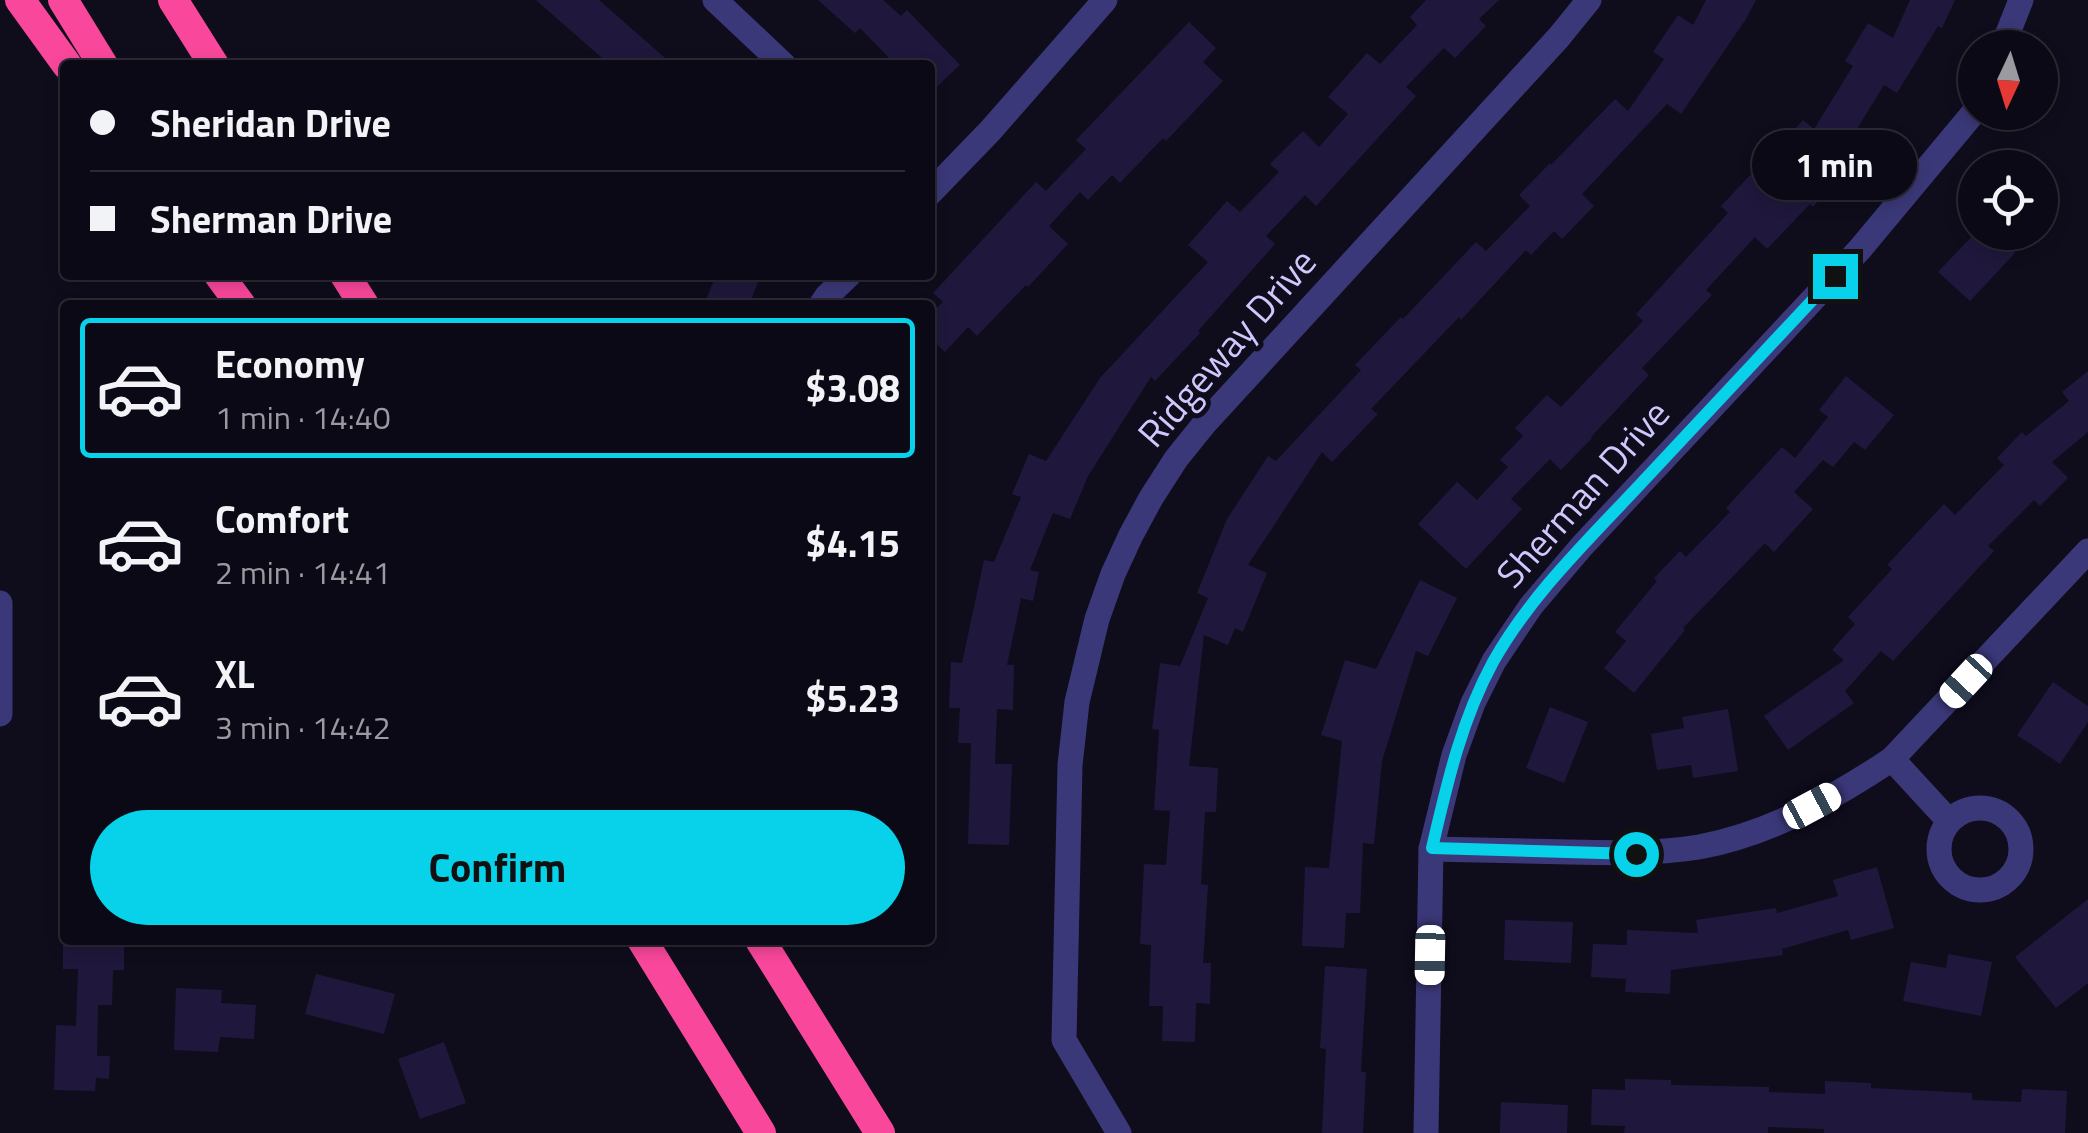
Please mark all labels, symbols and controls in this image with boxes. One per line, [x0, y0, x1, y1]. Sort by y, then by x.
north arrow [1958, 30, 2058, 130]
map controls [1958, 30, 2058, 250]
text: Sheridan Drive [150, 94, 391, 152]
callout: 1 min [1752, 131, 1918, 201]
text: 1 min [1796, 141, 1873, 189]
button: locate [1958, 150, 2058, 250]
text: Sherman Drive [150, 190, 392, 248]
street label: Ridgeway Drive [1123, 235, 1329, 460]
route end [1813, 254, 1858, 299]
text: Economy [215, 335, 365, 393]
icon: car [95, 343, 185, 433]
text: $3.08 [805, 359, 900, 417]
street label: Sherman Drive [1482, 386, 1683, 600]
text: 1 min · 14:40 [215, 393, 391, 441]
text: Comfort [215, 490, 349, 548]
icon: car [95, 498, 185, 588]
text: $4.15 [805, 514, 900, 572]
text: 2 min · 14:41 [215, 548, 391, 596]
text: XL [215, 645, 255, 703]
car [1935, 649, 1997, 713]
icon: car [95, 653, 185, 743]
text: $5.23 [805, 669, 900, 727]
text: 3 min · 14:42 [215, 703, 391, 751]
car [1778, 779, 1846, 833]
button: Confirm [90, 810, 905, 925]
route start [1614, 832, 1659, 877]
car [1414, 925, 1446, 985]

